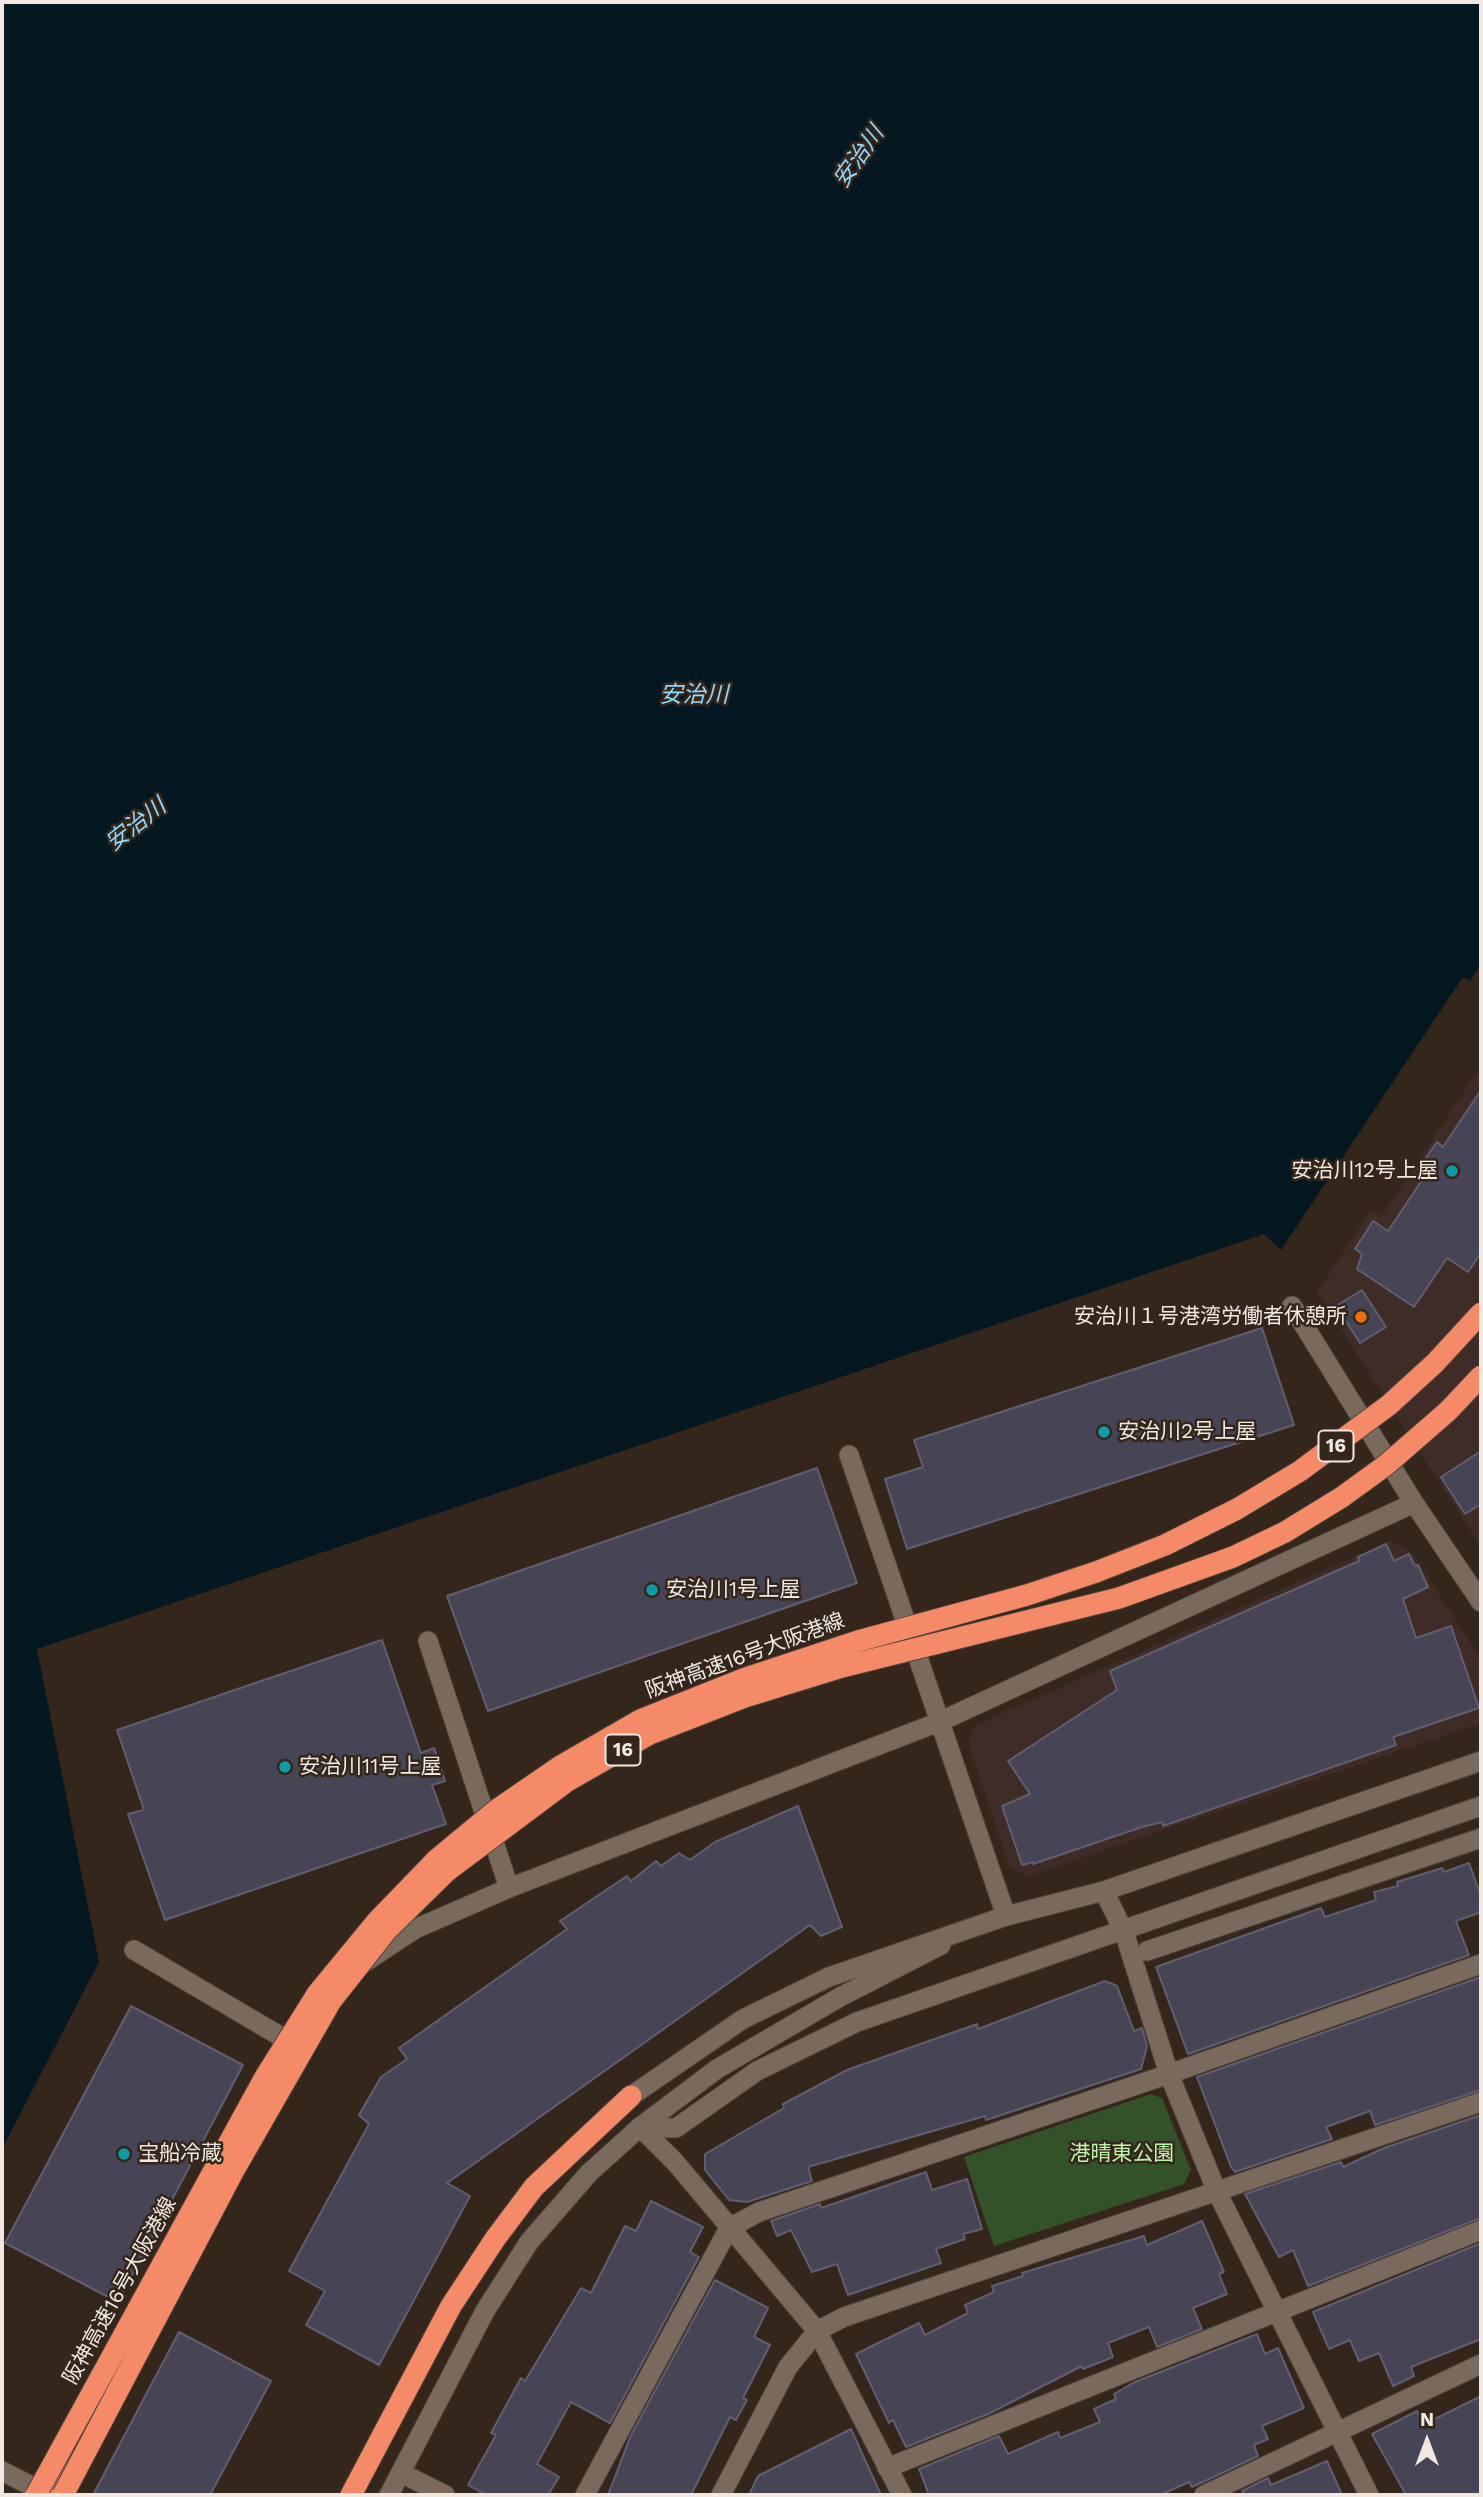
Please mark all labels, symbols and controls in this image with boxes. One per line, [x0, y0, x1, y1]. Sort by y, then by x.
water label: 安治川 [828, 121, 890, 193]
water label: 安治川 [660, 681, 728, 709]
water label: 安治川 [100, 793, 172, 857]
place label: 安治川12号上屋 [1292, 1158, 1438, 1184]
marker: 安治川12号上屋 [1444, 1163, 1460, 1179]
place label: 安治川１号港湾労働者休憩所 [1074, 1304, 1347, 1330]
marker: 安治川１号港湾労働者休憩所 [1353, 1309, 1369, 1325]
place label: 安治川2号上屋 [1118, 1419, 1256, 1445]
marker: 安治川2号上屋 [1096, 1424, 1112, 1440]
road number: 16 [1318, 1430, 1354, 1462]
place label: 安治川1号上屋 [666, 1577, 800, 1603]
marker: 安治川1号上屋 [644, 1582, 660, 1598]
street label: 阪神高速16号大阪港線 [642, 1608, 848, 1704]
road number: 16 [606, 1734, 640, 1766]
place label: 安治川11号上屋 [299, 1754, 441, 1780]
marker: 安治川11号上屋 [277, 1759, 293, 1775]
place label: 宝船冷蔵 [138, 2141, 222, 2167]
park label: 港晴東公園 [1070, 2141, 1174, 2167]
marker: 宝船冷蔵 [116, 2146, 132, 2162]
street label: 阪神高速16号大阪港線 [58, 2193, 182, 2389]
north arrow [1392, 2406, 1462, 2476]
text: N [1420, 2408, 1434, 2431]

